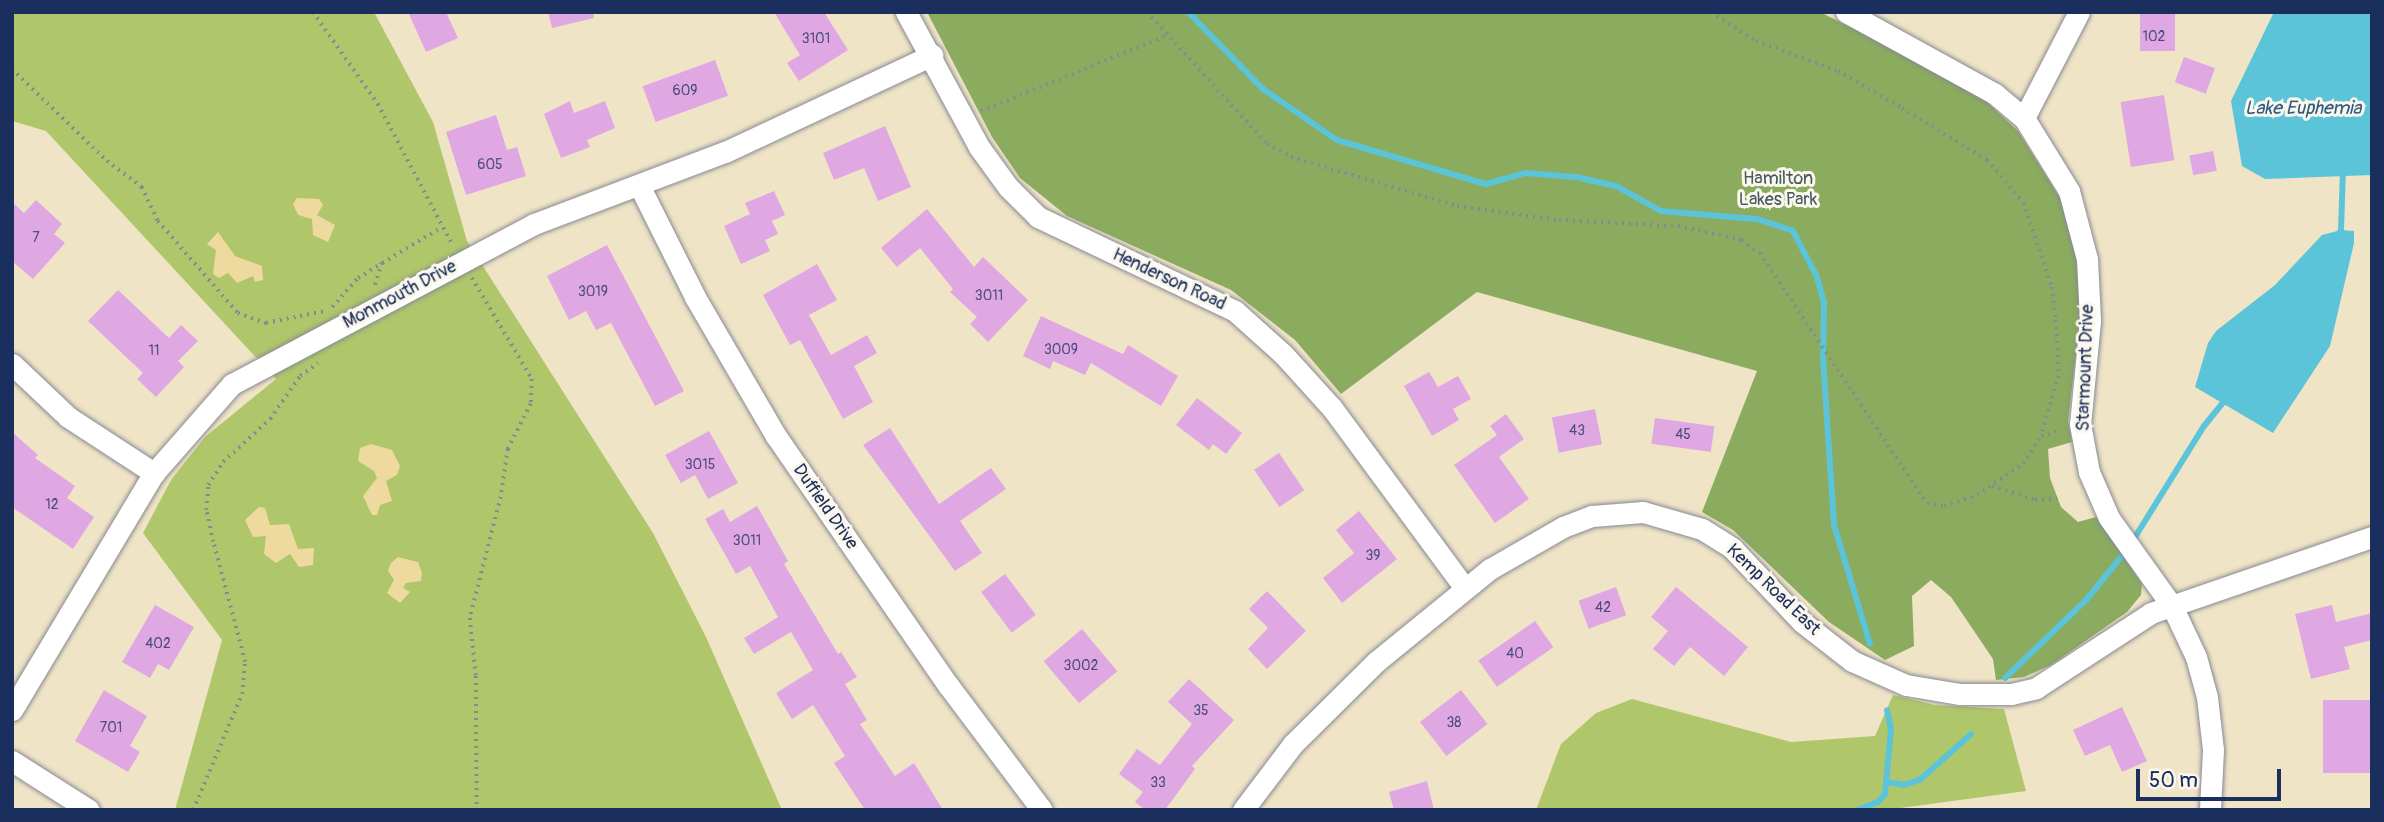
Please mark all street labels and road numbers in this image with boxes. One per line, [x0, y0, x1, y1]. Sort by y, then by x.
street label: Henderson Road [1109, 244, 1229, 316]
street label: Monmouth Drive [340, 256, 460, 334]
street label: Starmount Drive [2073, 304, 2099, 432]
street label: Duffield Drive [788, 460, 862, 554]
street label: Kemp Road East [1722, 540, 1824, 640]

